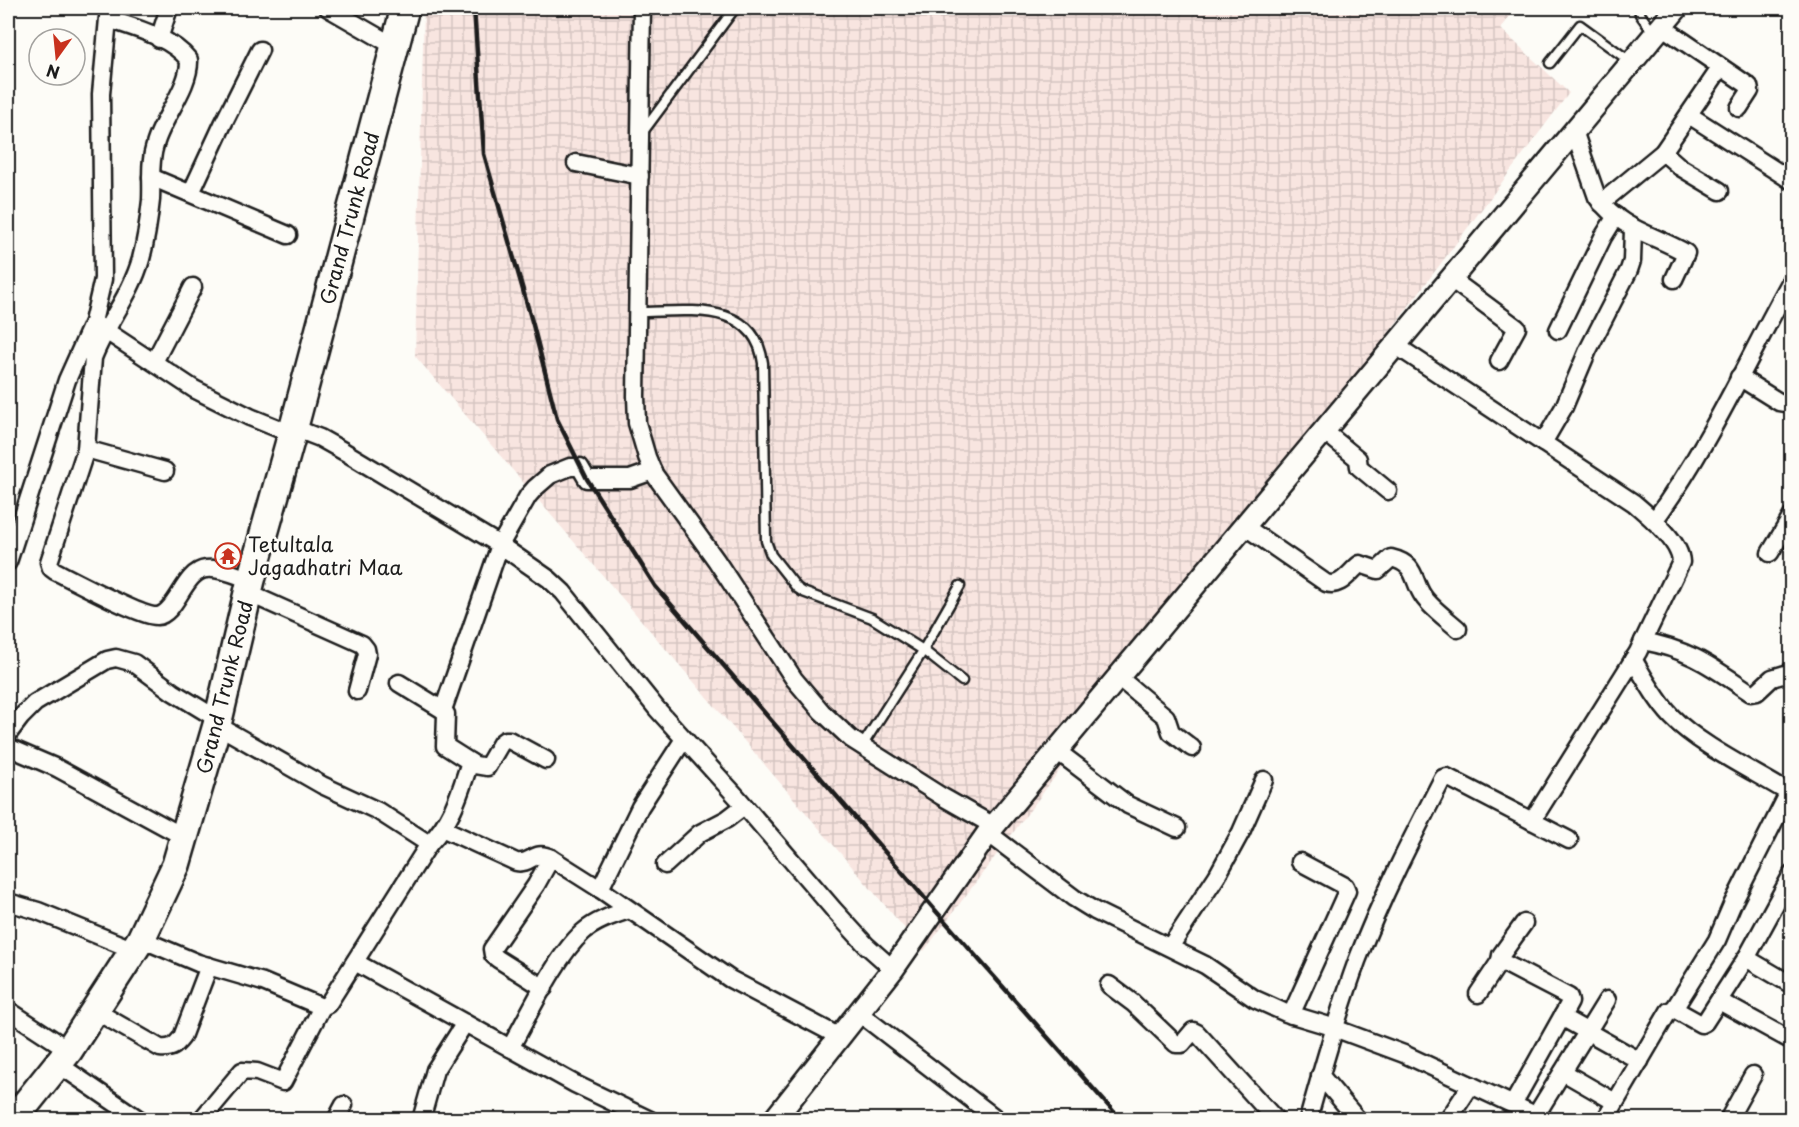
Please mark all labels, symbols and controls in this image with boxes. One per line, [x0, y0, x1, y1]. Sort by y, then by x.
north arrow [27, 27, 87, 87]
text: N [44, 59, 62, 86]
street label: Grand Trunk Road [311, 128, 387, 308]
place label: Tetultala Jagadhatri Maa [248, 529, 403, 582]
temple icon: Tetultala Jagadhatri Maa [213, 541, 243, 571]
street label: Grand Trunk Road [188, 597, 260, 777]

